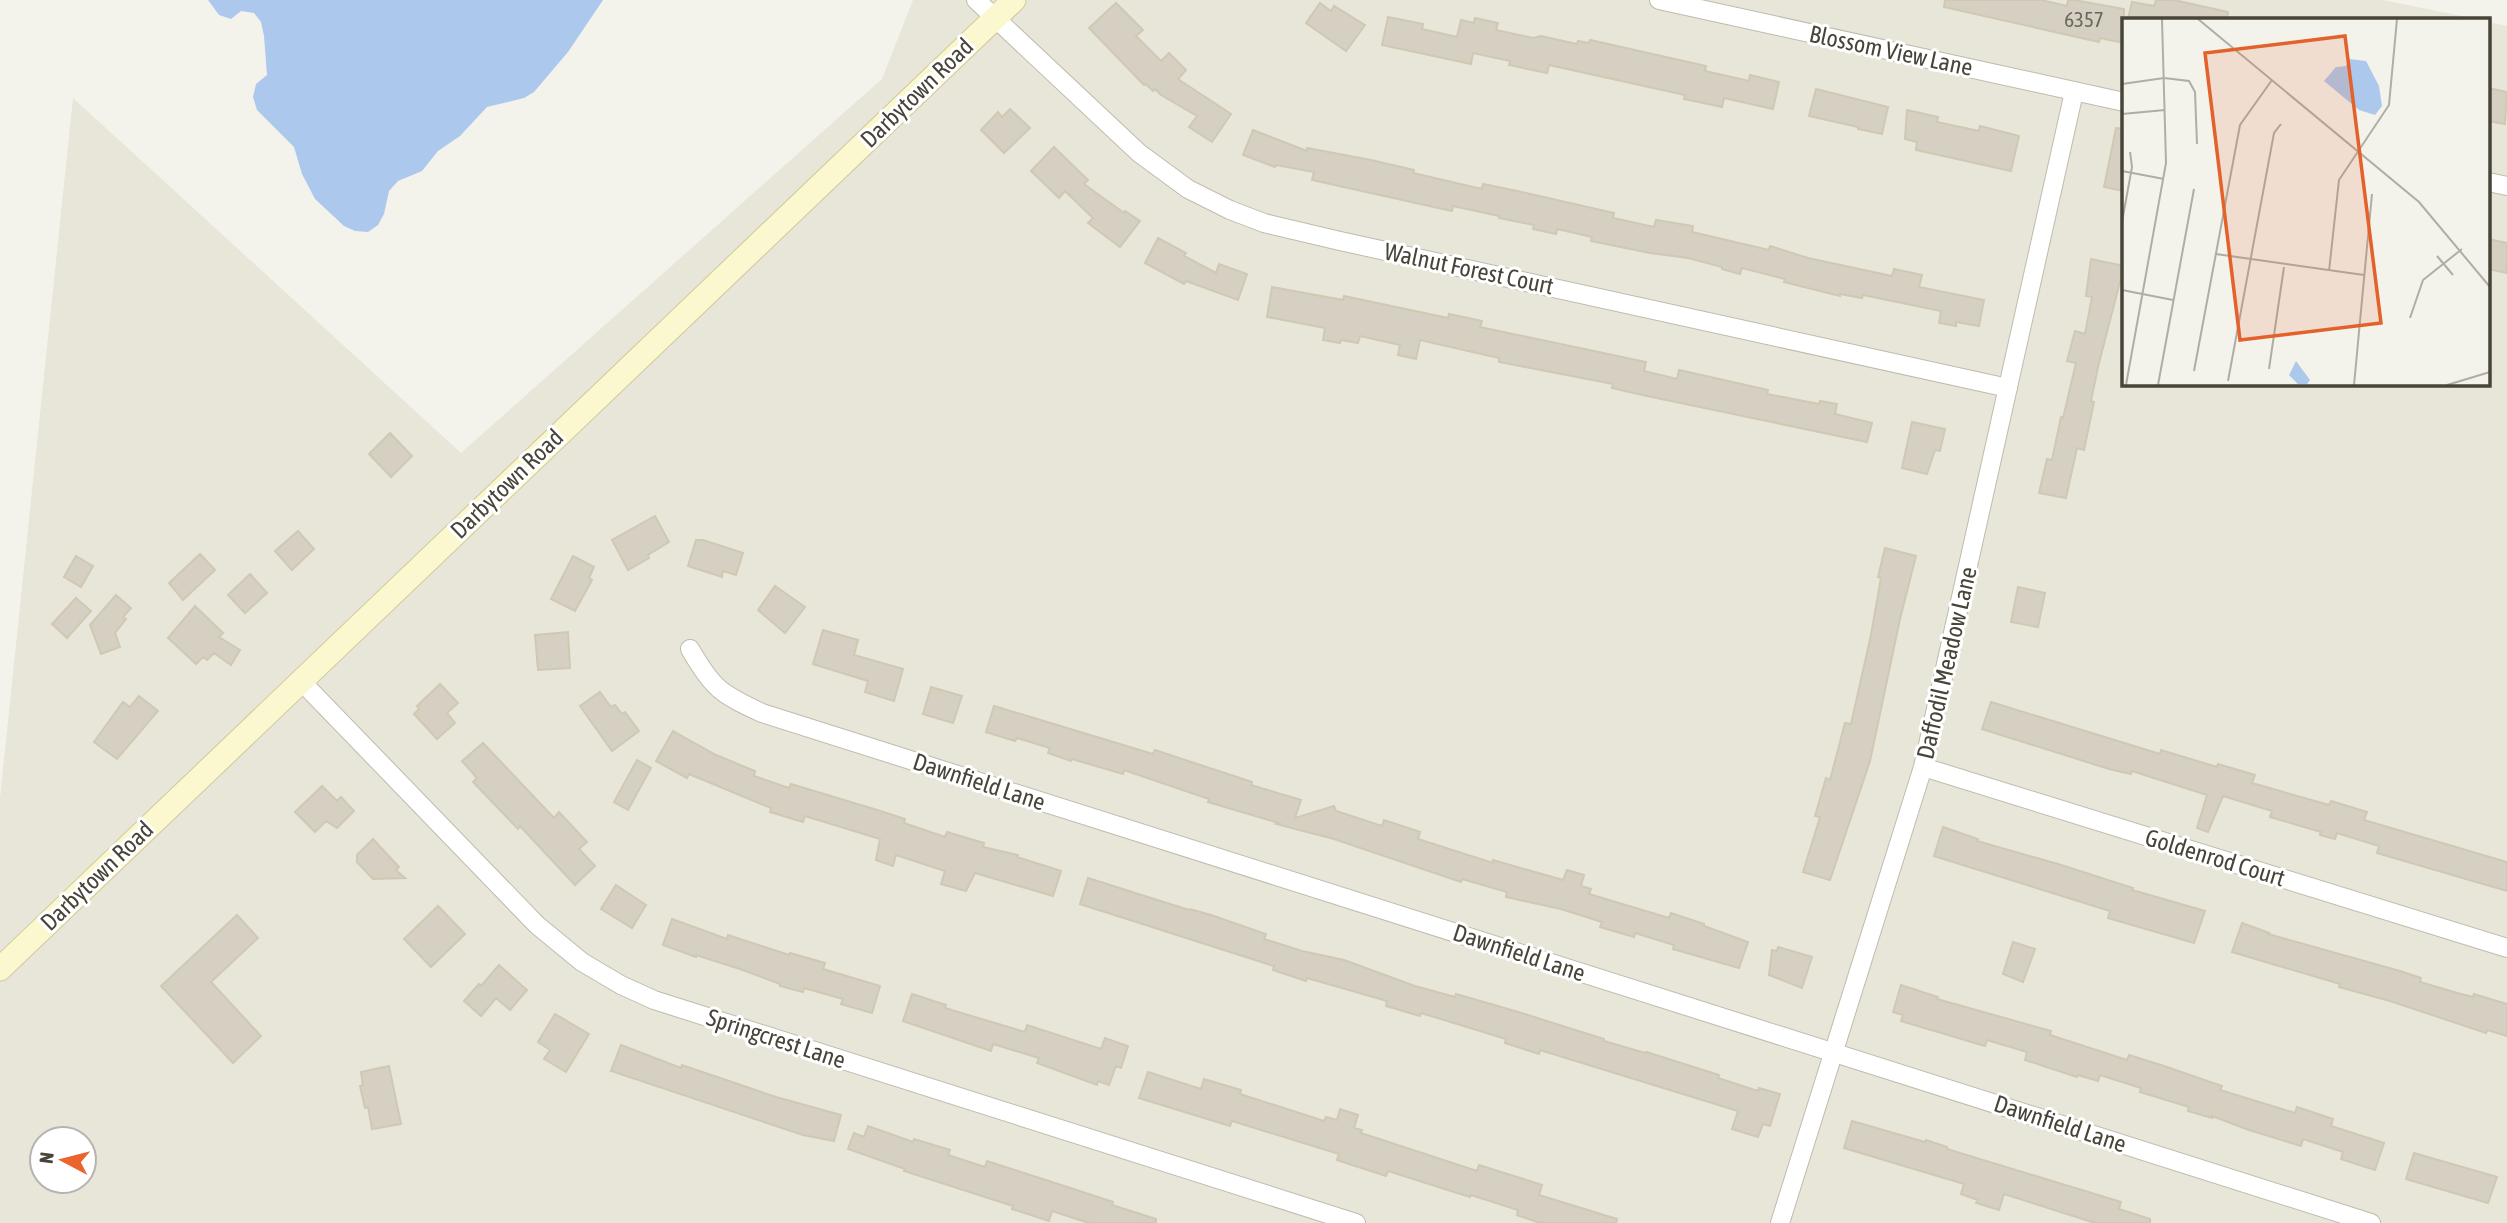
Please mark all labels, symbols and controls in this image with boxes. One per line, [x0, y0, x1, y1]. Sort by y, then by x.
house number: 6357 [2064, 7, 2104, 31]
inset map [2122, 18, 2490, 385]
street label: Blossom View Lane [1807, 20, 1975, 81]
street label: Darbytown Road [855, 32, 978, 153]
street label: Walnut Forest Court [1382, 237, 1556, 300]
street label: Darbytown Road [445, 423, 568, 544]
street label: Daffodil Meadow Lane [1911, 564, 1982, 762]
street label: Dawnfield Lane [910, 747, 1049, 816]
street label: Darbytown Road [35, 815, 158, 936]
street label: Goldenrod Court [2142, 823, 2288, 892]
street label: Dawnfield Lane [1450, 918, 1589, 987]
street label: Springcrest Lane [703, 1003, 849, 1074]
street label: Dawnfield Lane [1991, 1089, 2130, 1158]
north arrow [28, 1125, 98, 1195]
text: N [35, 1151, 58, 1165]

